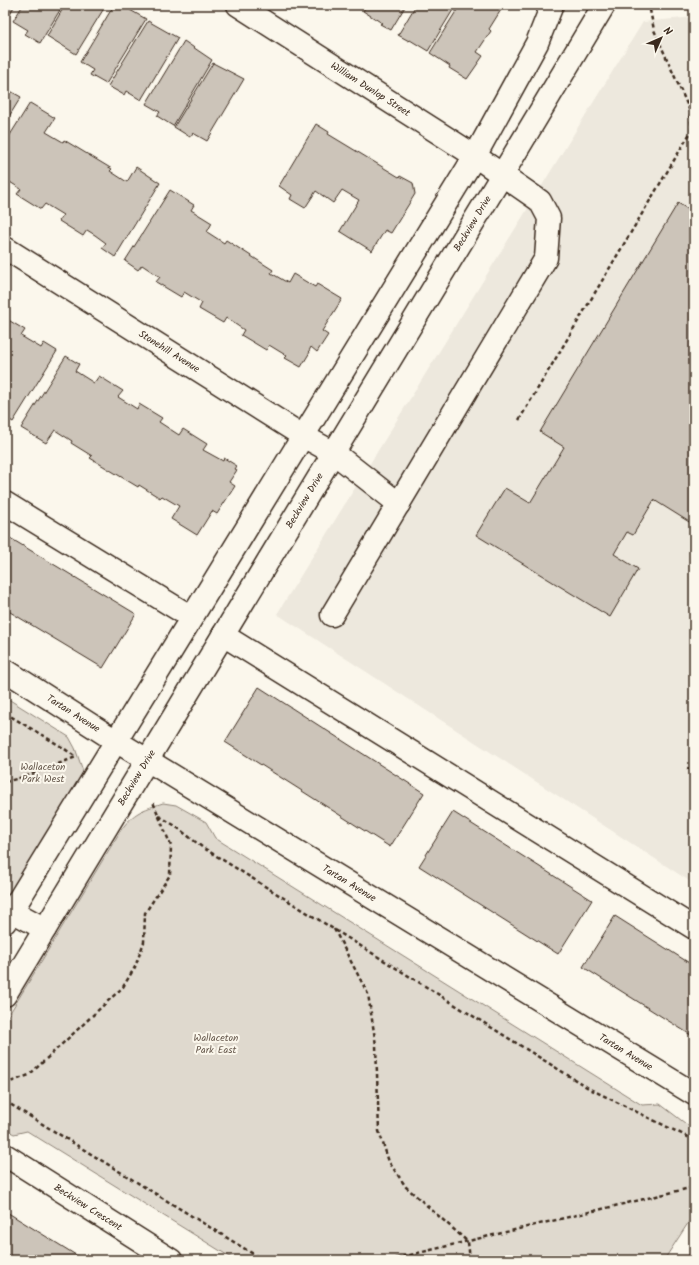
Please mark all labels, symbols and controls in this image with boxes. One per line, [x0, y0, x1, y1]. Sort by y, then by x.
north arrow [641, 18, 681, 58]
text: N [659, 23, 676, 40]
street label: William Dunlop Street [327, 58, 414, 121]
street label: Beckview Drive [449, 192, 496, 255]
street label: Stonehill Avenue [135, 326, 203, 377]
street label: Beckview Drive [281, 469, 328, 532]
street label: Tartan Avenue [43, 691, 104, 737]
street label: Beckview Drive [114, 746, 160, 809]
park label: Wallaceton Park West [21, 759, 65, 787]
street label: Tartan Avenue [319, 861, 380, 906]
park label: Wallaceton Park East [194, 1030, 238, 1058]
street label: Tartan Avenue [596, 1030, 656, 1075]
street label: Beckview Crescent [51, 1180, 125, 1235]

